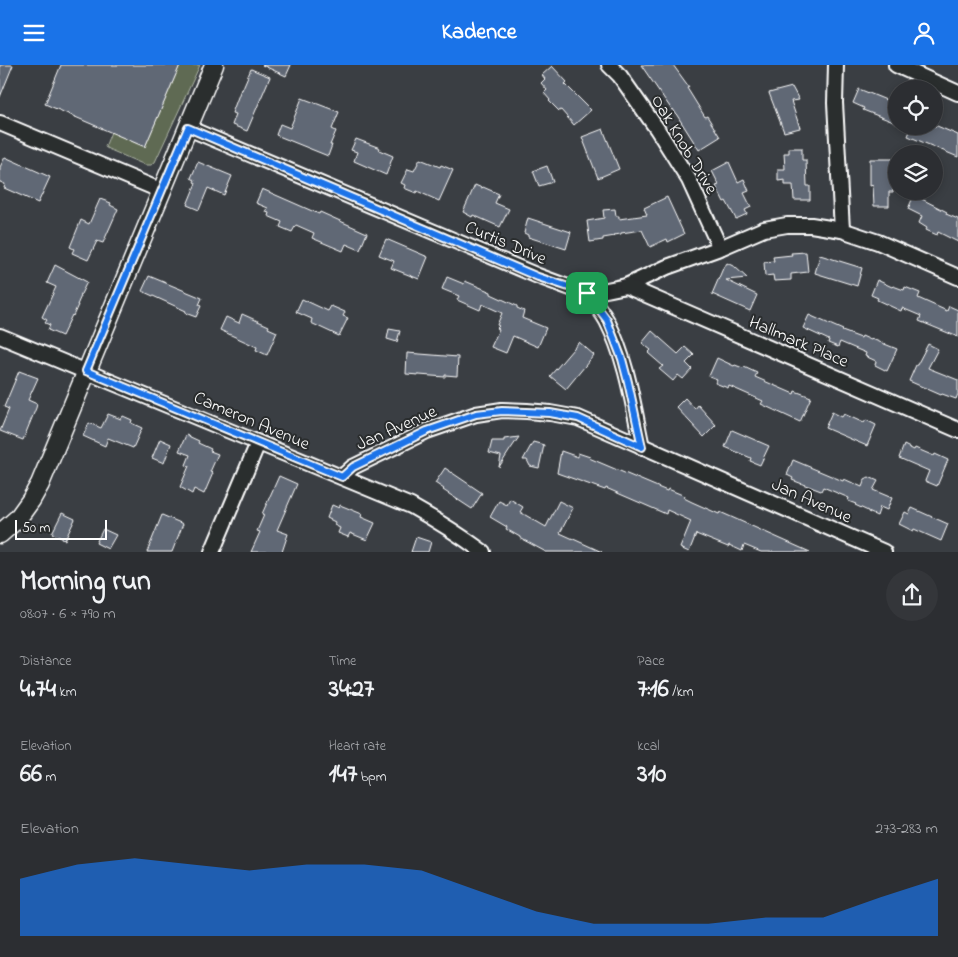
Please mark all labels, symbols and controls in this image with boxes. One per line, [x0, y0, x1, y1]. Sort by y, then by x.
text: Kadence [441, 17, 517, 49]
icon: menu [20, 19, 48, 47]
icon: person [910, 19, 938, 47]
map controls [888, 80, 943, 200]
button: locate [888, 80, 943, 135]
street label: Oak Knob Drive [643, 90, 724, 200]
button: layers [888, 145, 943, 200]
street label: Curtis Drive [460, 215, 551, 273]
pin [566, 272, 608, 314]
icon: arrive [573, 279, 601, 307]
street label: Hallmark Place [744, 310, 853, 376]
street label: Cameron Avenue [189, 386, 314, 458]
street label: Jan Avenue [352, 399, 442, 458]
street label: Jan Avenue [767, 473, 856, 532]
scale bar [15, 517, 108, 540]
text: 50 m [22, 518, 50, 539]
text: Morning run [20, 562, 151, 603]
button: share [886, 569, 938, 621]
text: 08:07 · 6 × 790 m [20, 602, 116, 626]
text: Distance [20, 651, 72, 672]
text: Time [329, 651, 356, 672]
text: Pace [637, 651, 665, 672]
text: 4.74 [20, 672, 56, 708]
text: 34:27 [329, 672, 374, 708]
text: 7:16 [637, 672, 669, 708]
text: km [56, 682, 77, 703]
text: /km [669, 682, 694, 703]
text: Elevation [20, 736, 71, 757]
text: Heart rate [329, 736, 386, 757]
text: kcal [637, 736, 660, 757]
text: 66 [20, 757, 42, 793]
text: 147 [329, 757, 357, 793]
text: 310 [637, 757, 666, 793]
text: m [42, 767, 56, 788]
text: bpm [357, 767, 387, 788]
text: Elevation [20, 817, 79, 841]
text: 273–283 m [875, 817, 938, 841]

